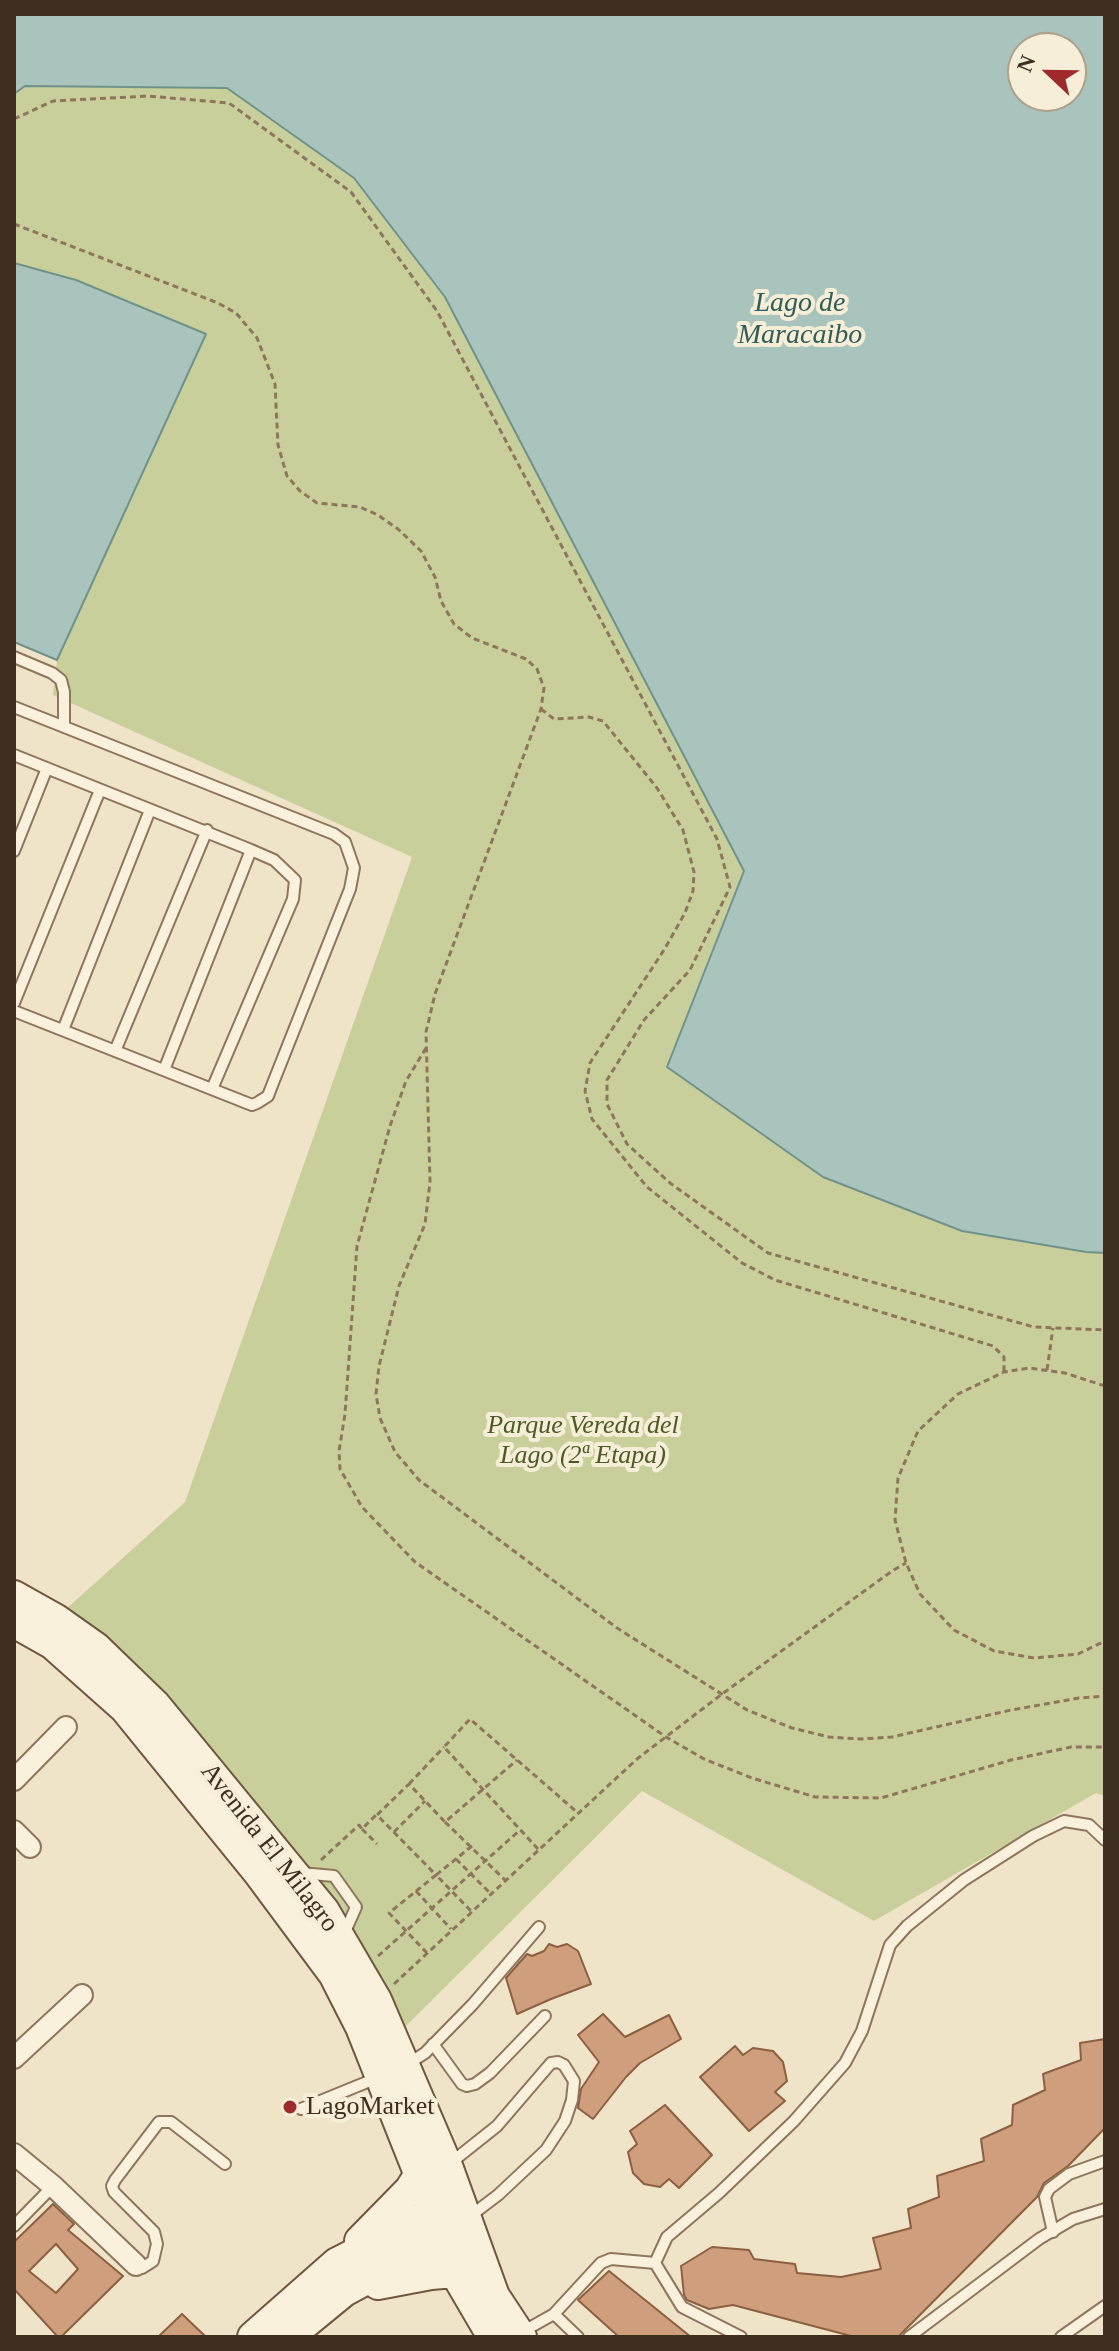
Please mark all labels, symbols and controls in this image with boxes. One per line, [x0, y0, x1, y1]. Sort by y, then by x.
north arrow [1007, 32, 1087, 112]
text: N [1012, 52, 1041, 76]
water label: Lago de Maracaibo [738, 287, 862, 353]
park label: Parque Vereda del Lago (2ª Etapa) [487, 1410, 679, 1472]
street label: Avenida El Milagro [193, 1757, 345, 1939]
place label: LagoMarket [306, 2091, 435, 2123]
marker: LagoMarket [281, 2098, 299, 2116]

